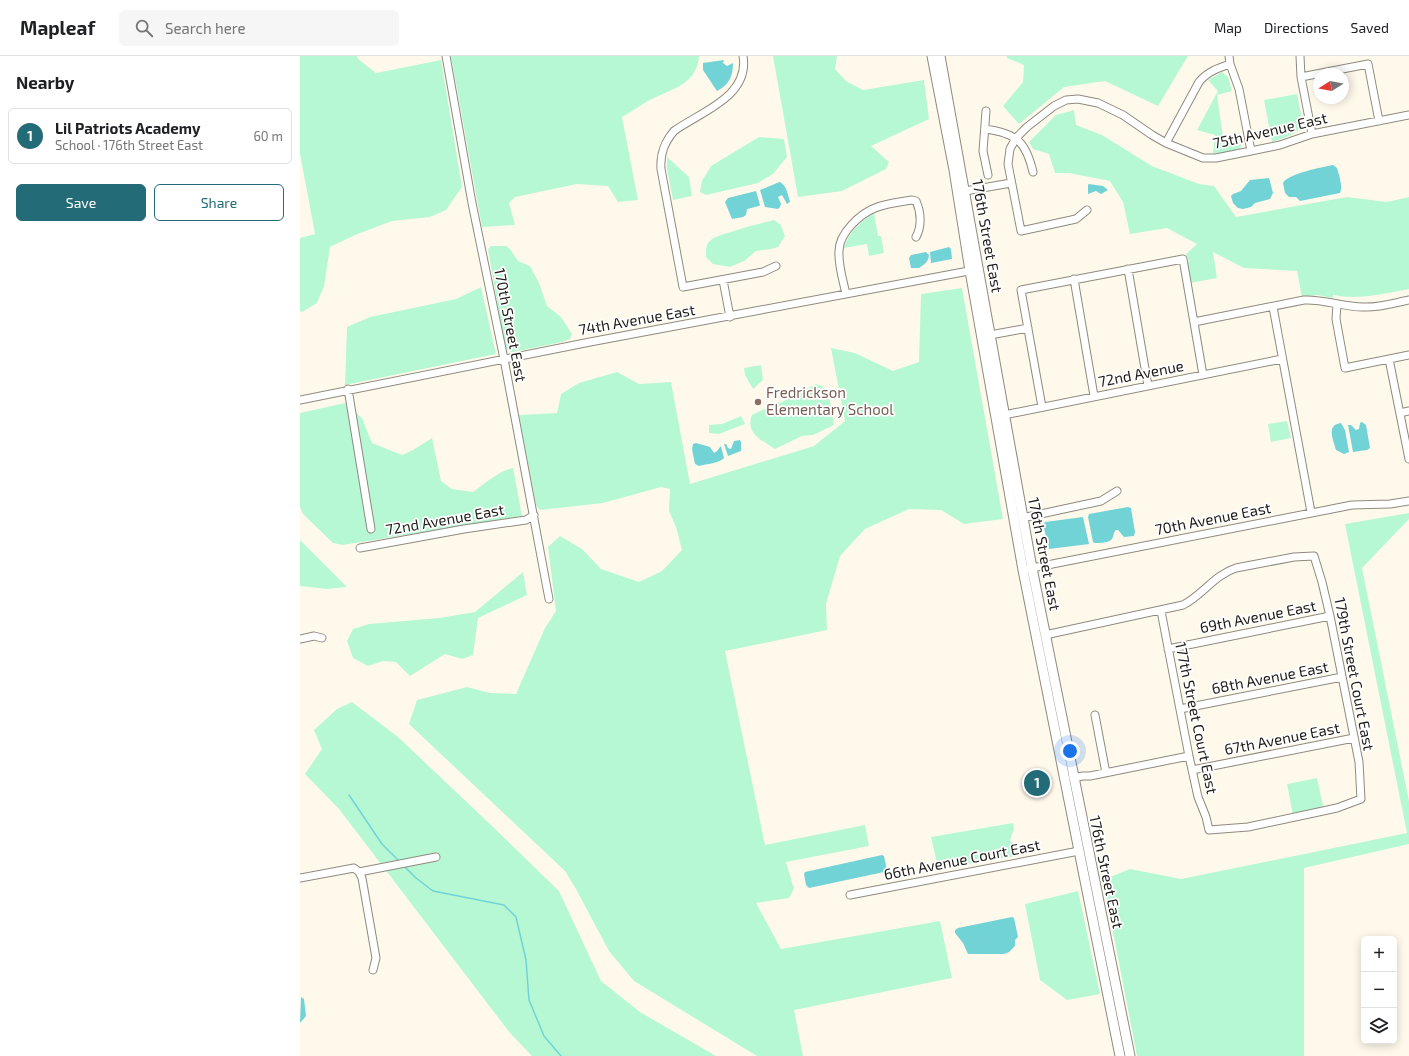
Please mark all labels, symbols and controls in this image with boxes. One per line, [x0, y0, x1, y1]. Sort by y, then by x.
search box [119, 10, 399, 46]
text: Mapleaf [20, 16, 95, 39]
icon: search [133, 17, 155, 39]
text: Search here [165, 19, 246, 37]
text: Map [1214, 19, 1242, 36]
text: Directions [1264, 19, 1329, 36]
text: Saved [1351, 19, 1389, 36]
north arrow [1313, 68, 1349, 104]
text: Nearby [16, 72, 74, 92]
street label: 75th Avenue East [1211, 108, 1329, 152]
text: Lil Patriots Academy [55, 119, 200, 137]
text: 1 [27, 128, 33, 144]
text: 60 m [253, 128, 283, 144]
text: School · 176th Street East [55, 137, 203, 153]
street label: 176th Street East [969, 178, 1007, 294]
button: Save [16, 184, 146, 221]
button: Share [154, 184, 284, 221]
street label: 170th Street East [491, 266, 531, 383]
street label: 74th Avenue East [577, 300, 697, 338]
street label: 72nd Avenue [1097, 356, 1185, 390]
place label: Fredrickson Elementary School [766, 383, 894, 418]
marker: Fredrickson Elementary School [753, 397, 763, 407]
street label: 176th Street East [1025, 496, 1065, 612]
street label: 70th Avenue East [1153, 498, 1273, 538]
street label: 72nd Avenue East [384, 500, 506, 538]
street label: 69th Avenue East [1198, 596, 1318, 636]
street label: 179th Street Court East [1331, 596, 1379, 752]
street label: 177th Street Court East [1172, 640, 1222, 796]
street label: 68th Avenue East [1210, 657, 1330, 697]
street label: 67th Avenue East [1223, 718, 1341, 758]
your location [1060, 741, 1080, 761]
pin: 1 [1024, 768, 1050, 798]
street label: 176th Street East [1086, 814, 1128, 930]
street label: 66th Avenue Court East [882, 835, 1042, 883]
map controls [1361, 936, 1397, 1044]
button: + [1361, 936, 1397, 972]
button: − [1361, 972, 1397, 1008]
button: layers [1361, 1008, 1397, 1044]

